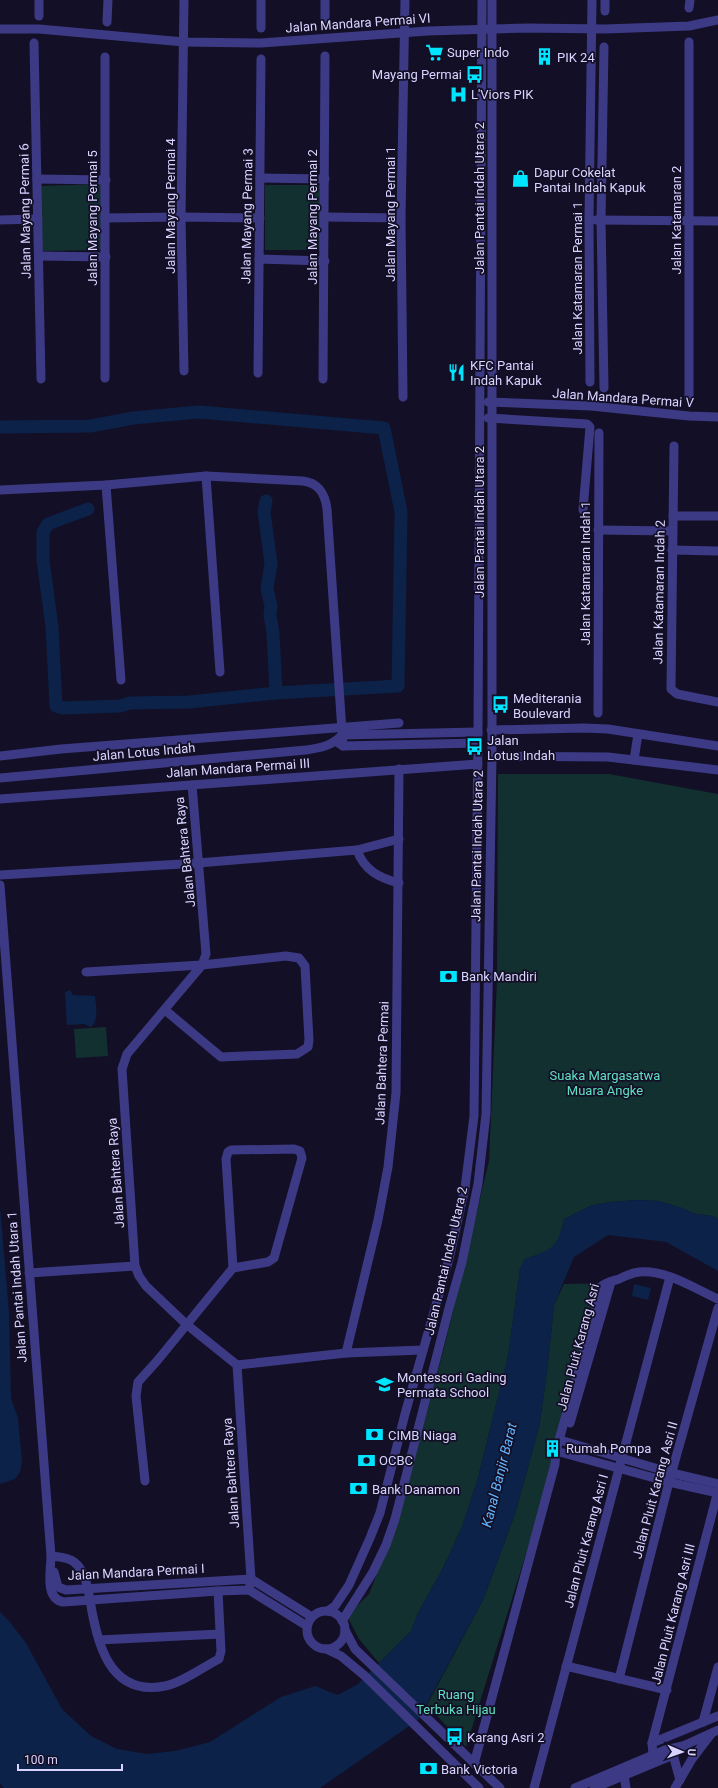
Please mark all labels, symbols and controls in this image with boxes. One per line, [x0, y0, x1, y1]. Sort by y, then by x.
street label: Jalan Mandara Permai VI [285, 10, 431, 36]
supermarket icon: Super Indo [424, 42, 444, 62]
place label: Super Indo [447, 45, 509, 60]
building icon: PIK 24 [534, 47, 554, 67]
place label: PIK 24 [557, 50, 595, 65]
bus stop icon: Mayang Permai [465, 64, 485, 84]
place label: Mayang Permai [372, 67, 462, 82]
hospital icon: L'Viors PIK [448, 84, 468, 104]
place label: L'Viors PIK [471, 87, 534, 102]
street label: Jalan Pantai Indah Utara 2 [472, 122, 487, 274]
street label: Jalan Mayang Permai 4 [163, 138, 178, 274]
street label: Jalan Mayang Permai 6 [16, 143, 34, 279]
street label: Jalan Mayang Permai 1 [383, 146, 398, 282]
street label: Jalan Mayang Permai 3 [238, 148, 256, 284]
street label: Jalan Mayang Permai 2 [305, 149, 320, 285]
street label: Jalan Mayang Permai 5 [85, 150, 100, 286]
place label: Dapur Cokelat Pantai Indah Kapuk [534, 165, 646, 195]
street label: Jalan Katamaran 2 [669, 166, 684, 274]
shop icon: Dapur Cokelat Pantai Indah Kapuk [511, 169, 531, 189]
street label: Jalan Katamaran Permai 1 [570, 201, 585, 355]
place label: KFC Pantai Indah Kapuk [470, 358, 542, 388]
restaurant icon: KFC Pantai Indah Kapuk [447, 362, 467, 382]
street label: Jalan Mandara Permai V [552, 386, 695, 410]
street label: Jalan Pantai Indah Utara 2 [472, 446, 487, 598]
street label: Jalan Katamaran Indah 1 [578, 501, 593, 645]
street label: Jalan Katamaran Indah 2 [650, 520, 668, 664]
place label: Mediterania Boulevard [513, 691, 582, 721]
bus stop icon: Mediterania Boulevard [490, 695, 510, 715]
place label: Jalan Lotus Indah [487, 733, 555, 763]
bus stop icon: Jalan Lotus Indah [464, 737, 484, 757]
street label: Jalan Lotus Indah [92, 740, 196, 764]
street label: Jalan Mandara Permai III [166, 755, 310, 781]
street label: Jalan Pantai Indah Utara 2 [468, 770, 486, 922]
street label: Jalan Bahtera Raya [172, 796, 198, 908]
bank icon: Bank Mandiri [438, 966, 458, 986]
place label: Bank Mandiri [461, 969, 537, 984]
street label: Jalan Bahtera Permai [372, 1001, 392, 1125]
park label: Suaka Margasatwa Muara Angke [550, 1068, 660, 1098]
street label: Jalan Bahtera Raya [105, 1117, 127, 1229]
street label: Jalan Pantai Indah Utara 2 [422, 1185, 470, 1337]
street label: Jalan Pantai Indah Utara 1 [4, 1211, 30, 1363]
street label: Jalan Pluit Karang Asri [554, 1282, 602, 1412]
place label: Montessori Gading Permata School [397, 1370, 507, 1400]
school or university icon: Montessori Gading Permata School [374, 1374, 394, 1394]
street label: Jalan Bahtera Raya [220, 1417, 242, 1529]
water label: Kanal Banjir Barat [478, 1420, 520, 1529]
street label: Jalan Pluit Karang Asri II [629, 1420, 681, 1560]
bank icon: CIMB Niaga [365, 1425, 385, 1445]
place label: CIMB Niaga [388, 1428, 457, 1443]
building icon: Rumah Pompa [543, 1438, 563, 1458]
place label: Rumah Pompa [566, 1441, 651, 1456]
bank icon: OCBC [356, 1450, 376, 1470]
place label: OCBC [379, 1453, 413, 1468]
street label: Jalan Pluit Karang Asri I [561, 1473, 611, 1609]
bank icon: Bank Danamon [349, 1479, 369, 1499]
place label: Bank Danamon [372, 1482, 460, 1497]
street label: Jalan Pluit Karang Asri III [648, 1542, 698, 1686]
street label: Jalan Mandara Permai I [67, 1561, 205, 1583]
park label: Ruang Terbuka Hijau [416, 1687, 496, 1717]
bus stop icon: Karang Asri 2 [444, 1727, 464, 1747]
place label: Karang Asri 2 [467, 1730, 544, 1745]
north arrow [662, 1732, 702, 1772]
scale bar [18, 1746, 122, 1772]
text: U [685, 1748, 698, 1756]
text: 100 m [24, 1753, 58, 1767]
bank icon: Bank Victoria [418, 1759, 438, 1779]
place label: Bank Victoria [441, 1762, 518, 1777]

